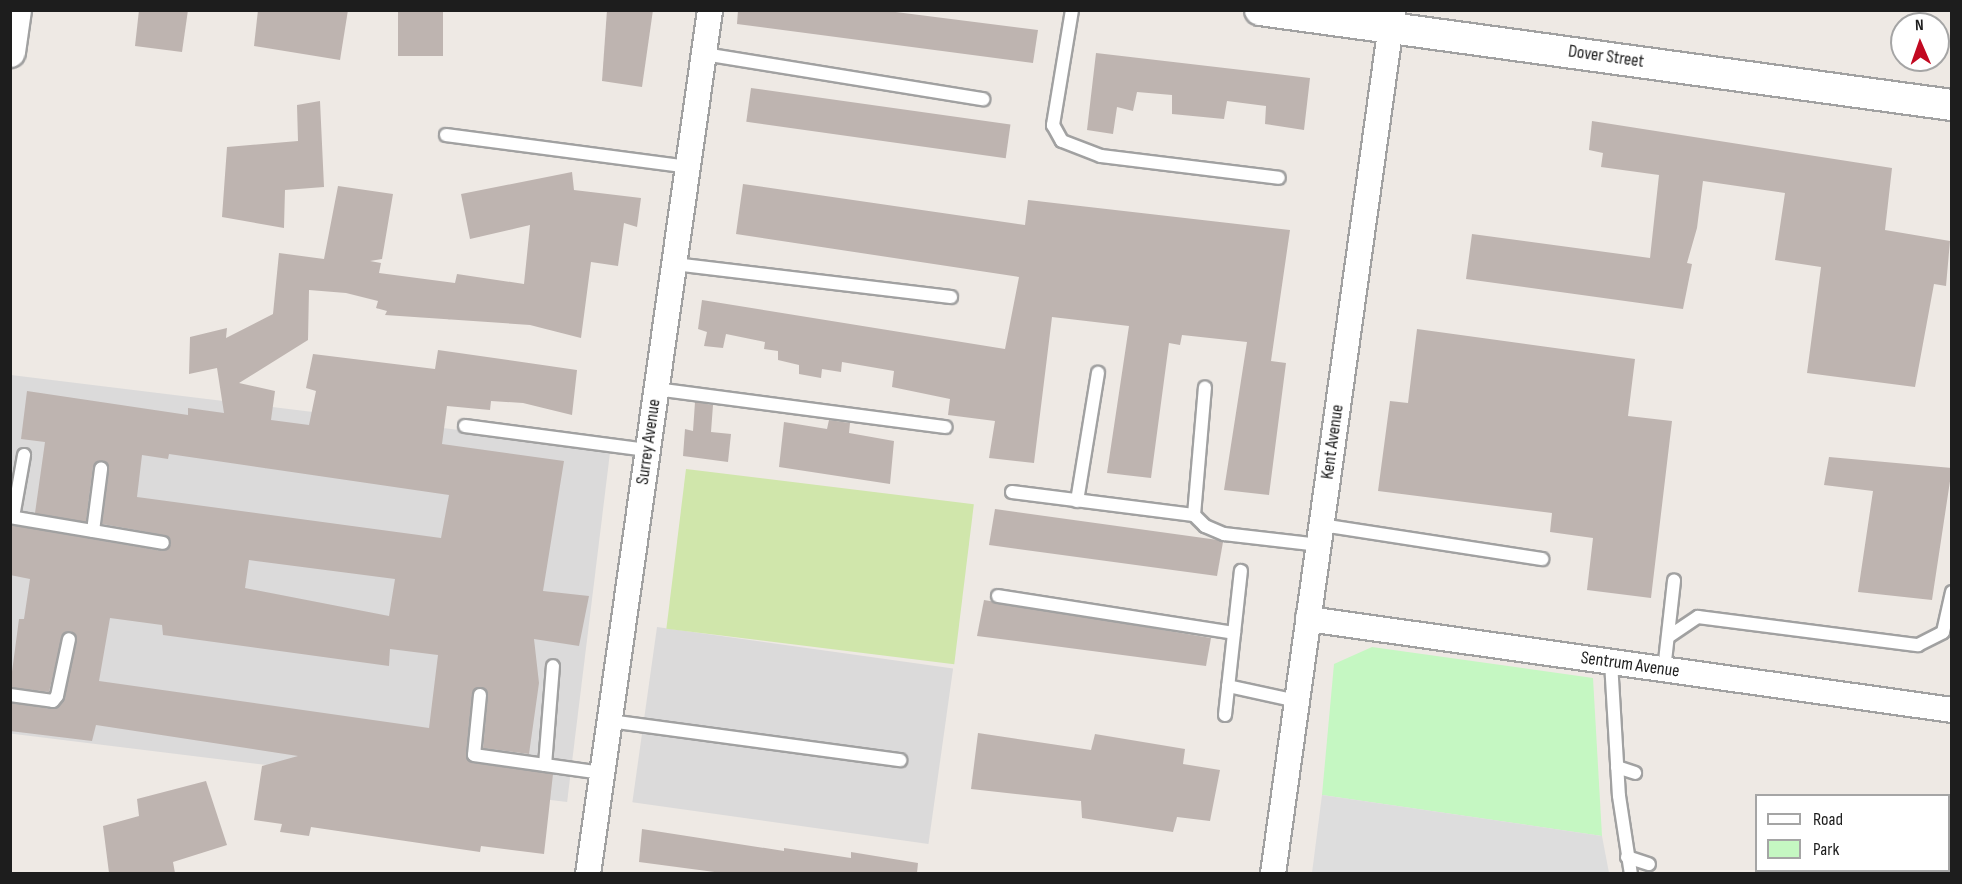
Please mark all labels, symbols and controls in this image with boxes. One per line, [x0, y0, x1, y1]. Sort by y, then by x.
north arrow [1890, 12, 1950, 72]
text: N [1915, 16, 1924, 35]
street label: Dover Street [1567, 41, 1645, 73]
street label: Surrey Avenue [632, 398, 666, 486]
street label: Kent Avenue [1317, 403, 1349, 481]
street label: Sentrum Avenue [1579, 647, 1681, 683]
legend [1755, 794, 1950, 872]
text: Road [1813, 809, 1843, 830]
text: Park [1813, 839, 1839, 860]

